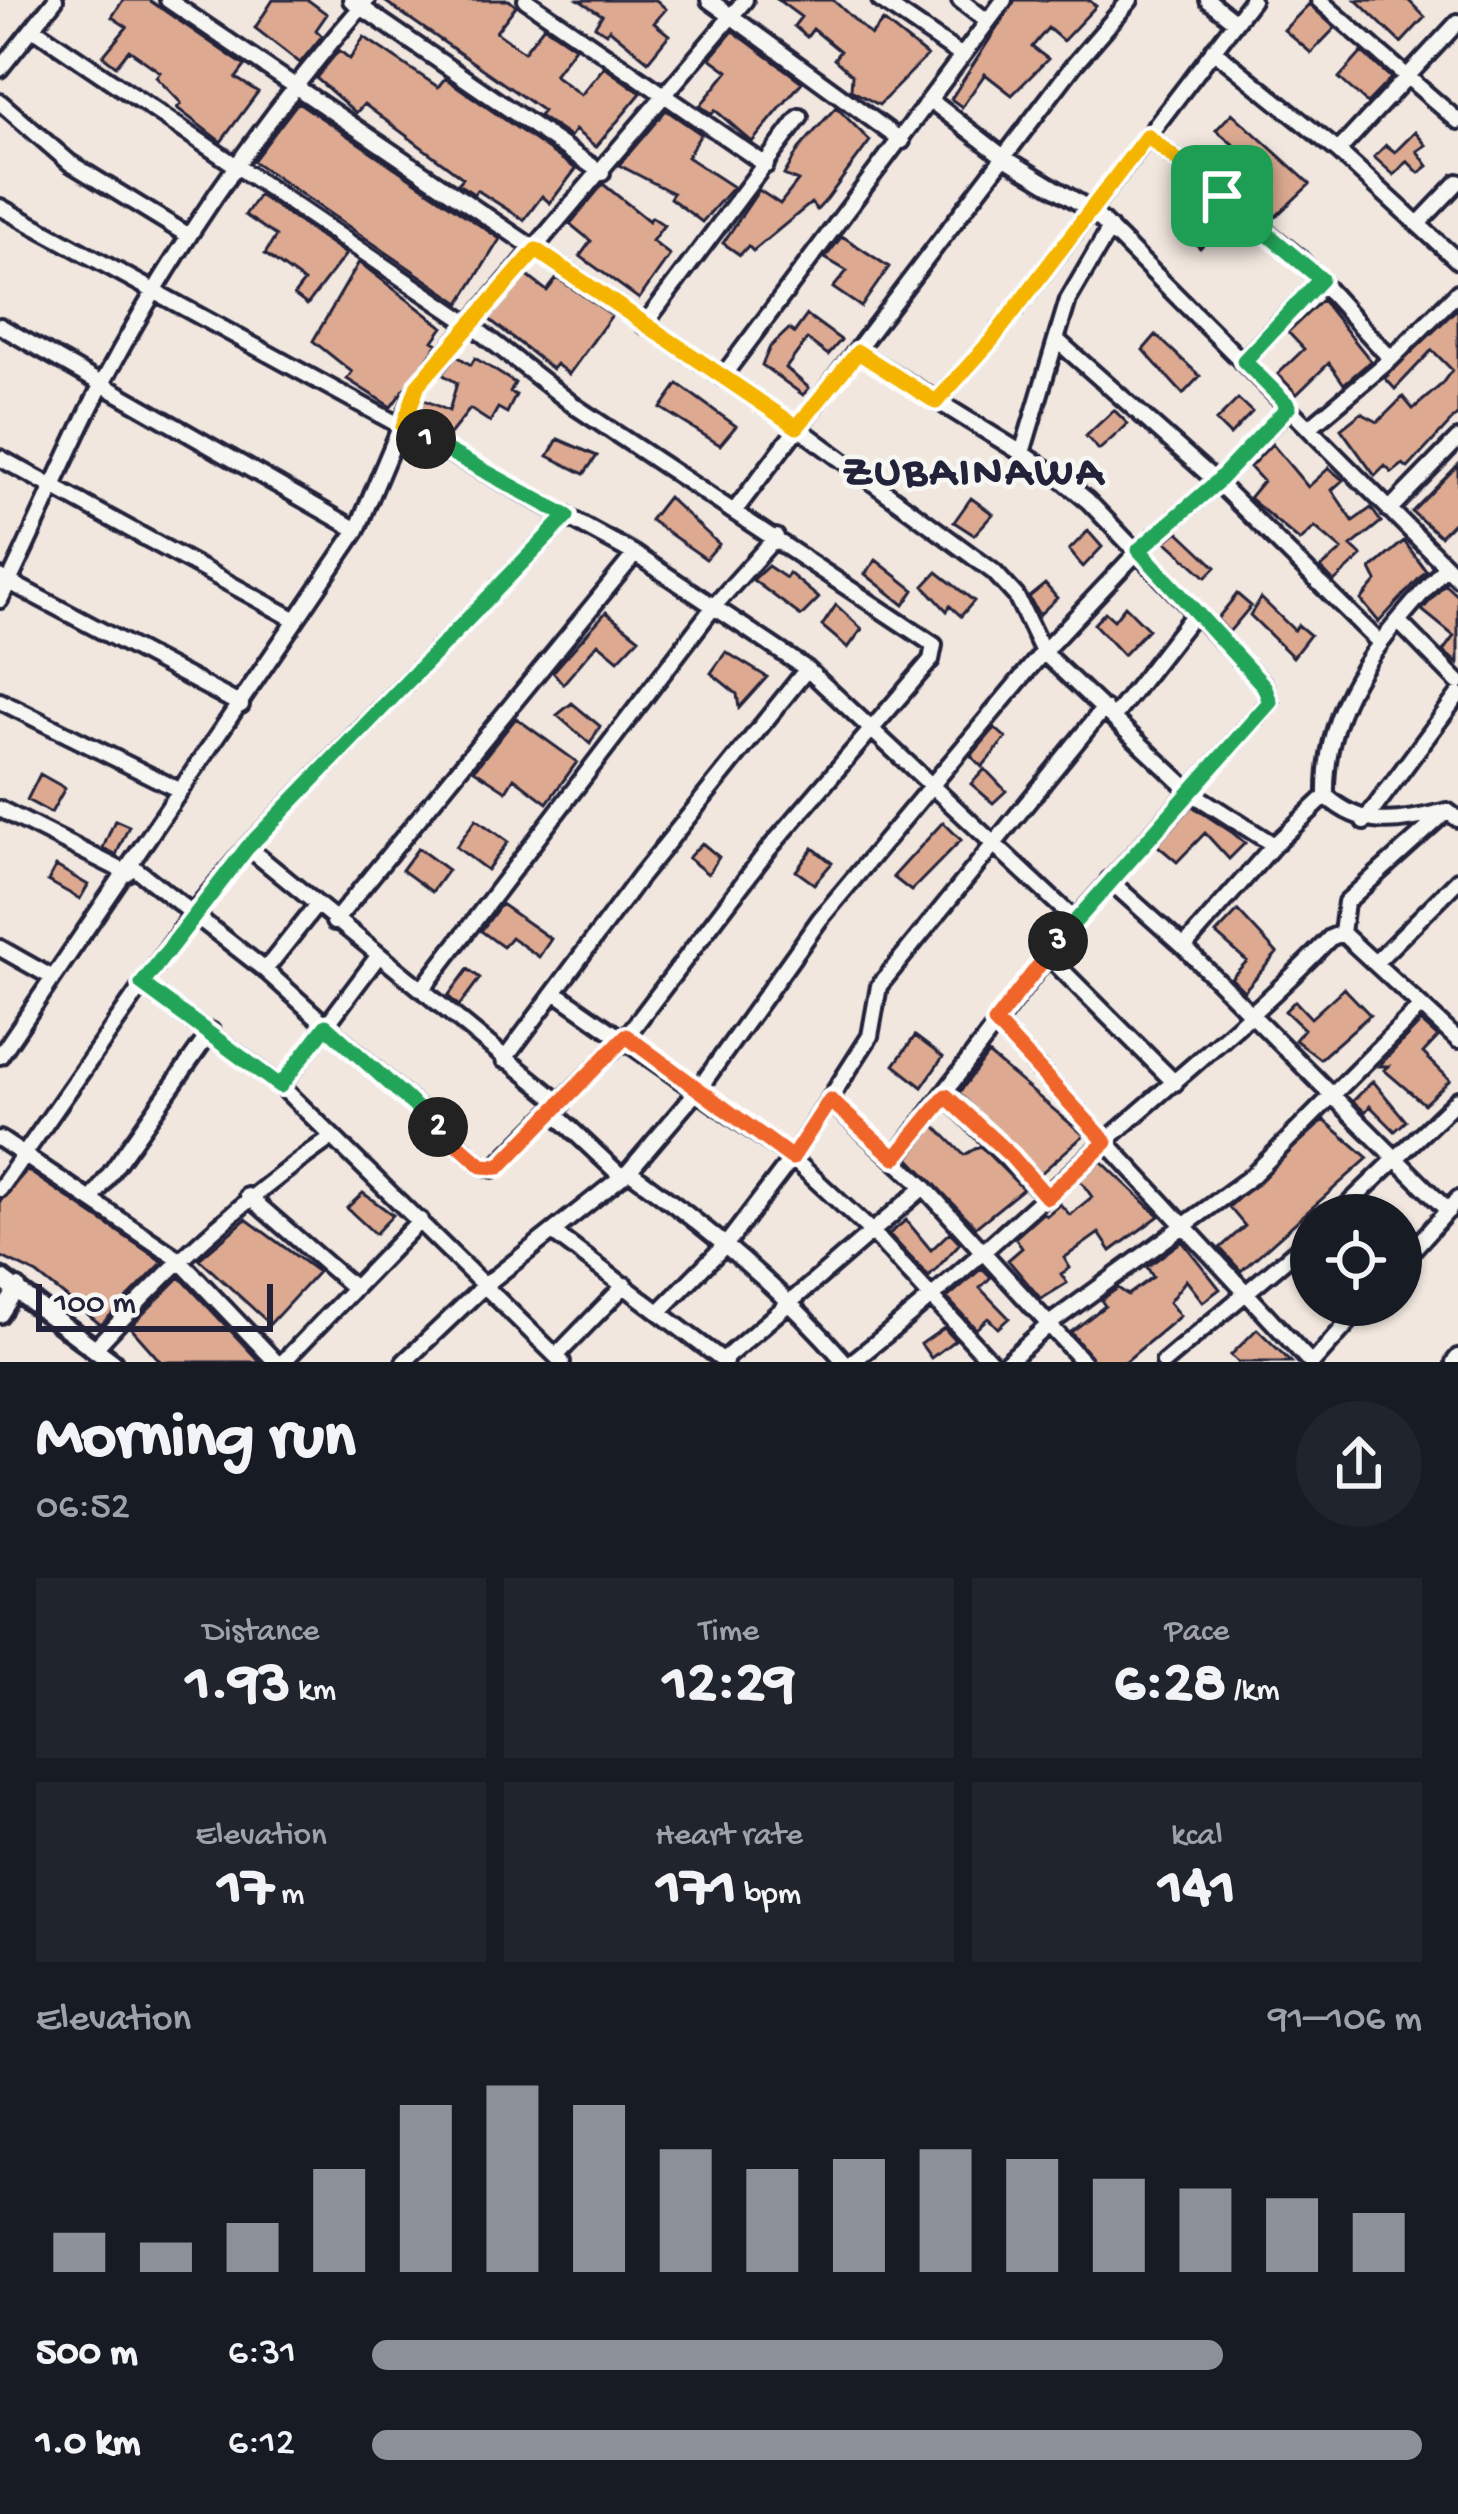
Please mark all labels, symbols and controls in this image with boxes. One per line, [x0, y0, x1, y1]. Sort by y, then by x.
pin [1171, 145, 1273, 247]
icon: arrive [1189, 163, 1255, 229]
pin: 1 [396, 409, 456, 469]
text: 1 [419, 420, 433, 458]
district label: ZUBAINAWA [842, 448, 1106, 501]
pin: 3 [1028, 911, 1088, 971]
text: 3 [1049, 922, 1067, 960]
pin: 2 [408, 1097, 468, 1157]
text: 2 [430, 1108, 446, 1146]
map controls [1290, 1194, 1422, 1326]
button: locate [1290, 1194, 1422, 1326]
scale bar [36, 1278, 273, 1331]
text: 100 m [54, 1286, 136, 1324]
button: share [1296, 1401, 1422, 1527]
text: Morning run [36, 1402, 355, 1480]
text: 06:52 [36, 1486, 130, 1532]
text: Distance [203, 1614, 319, 1652]
text: Time [699, 1614, 759, 1652]
text: Pace [1165, 1614, 1229, 1652]
text: 1.93 [186, 1652, 290, 1722]
text: 12:29 [663, 1652, 795, 1722]
text: 6:28 [1114, 1652, 1226, 1722]
text: km [290, 1673, 336, 1711]
text: /km [1226, 1673, 1280, 1711]
text: Elevation [195, 1818, 327, 1856]
text: Heart rate [655, 1818, 803, 1856]
text: kcal [1171, 1818, 1223, 1856]
text: 17 [218, 1856, 273, 1926]
text: 171 [657, 1856, 736, 1926]
text: 141 [1159, 1856, 1235, 1926]
text: m [273, 1877, 304, 1915]
text: bpm [736, 1877, 801, 1915]
text: Elevation [36, 1998, 191, 2044]
text: 91–106 m [1268, 1998, 1422, 2044]
text: 500 m [36, 2332, 138, 2378]
text: 6:31 [228, 2332, 296, 2378]
text: 1.0 km [36, 2422, 140, 2468]
text: 6:12 [228, 2422, 295, 2468]

